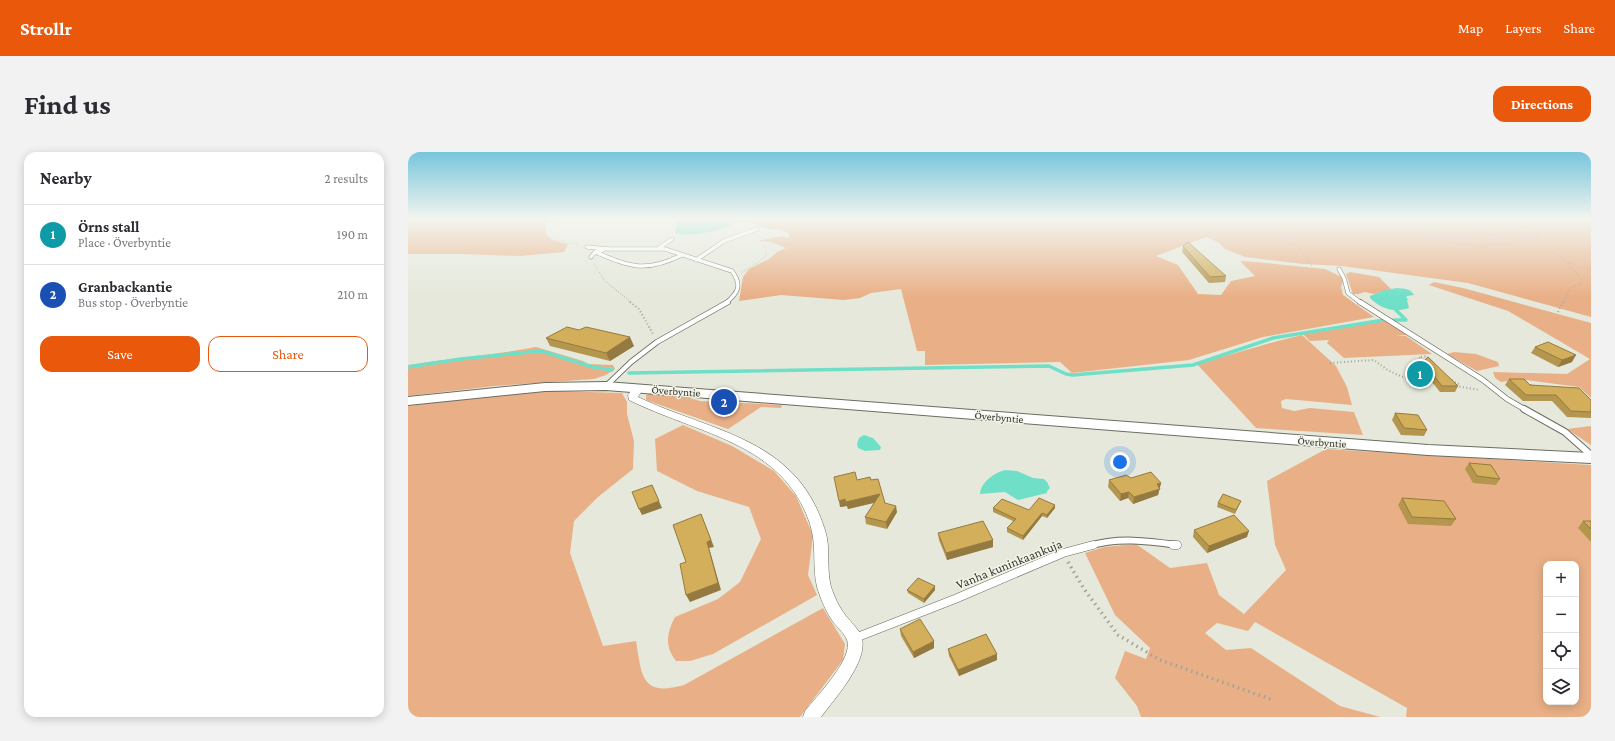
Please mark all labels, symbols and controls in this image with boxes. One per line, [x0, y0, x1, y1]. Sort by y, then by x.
text: Strollr [20, 18, 72, 39]
text: Map [1458, 20, 1483, 36]
text: Layers [1505, 20, 1542, 36]
text: Share [1564, 20, 1595, 36]
button: Directions [1493, 86, 1591, 122]
text: Find us [24, 89, 111, 120]
text: Nearby [40, 169, 92, 188]
text: 2 results [325, 171, 368, 186]
text: Örns stall [78, 219, 139, 235]
text: 1 [51, 227, 55, 242]
text: 190 m [337, 227, 368, 242]
text: Place · Överbyntie [78, 235, 171, 250]
text: Granbackantie [78, 279, 172, 295]
text: 2 [50, 287, 56, 302]
text: 210 m [337, 287, 368, 302]
text: Bus stop · Överbyntie [78, 295, 188, 310]
button: Save [40, 336, 200, 372]
button: Share [208, 336, 368, 372]
pin: 1 [1407, 359, 1433, 389]
street label: Överbyntie [651, 383, 701, 400]
pin: 2 [711, 387, 737, 417]
street label: Överbyntie [974, 409, 1024, 426]
street label: Överbyntie [1297, 434, 1347, 451]
your location [1110, 452, 1130, 472]
street label: Vanha kuninkaankuja [954, 536, 1065, 593]
map controls [1543, 561, 1579, 705]
button: + [1543, 561, 1579, 597]
button: − [1543, 597, 1579, 633]
button: locate [1543, 633, 1579, 669]
button: layers [1543, 669, 1579, 705]

